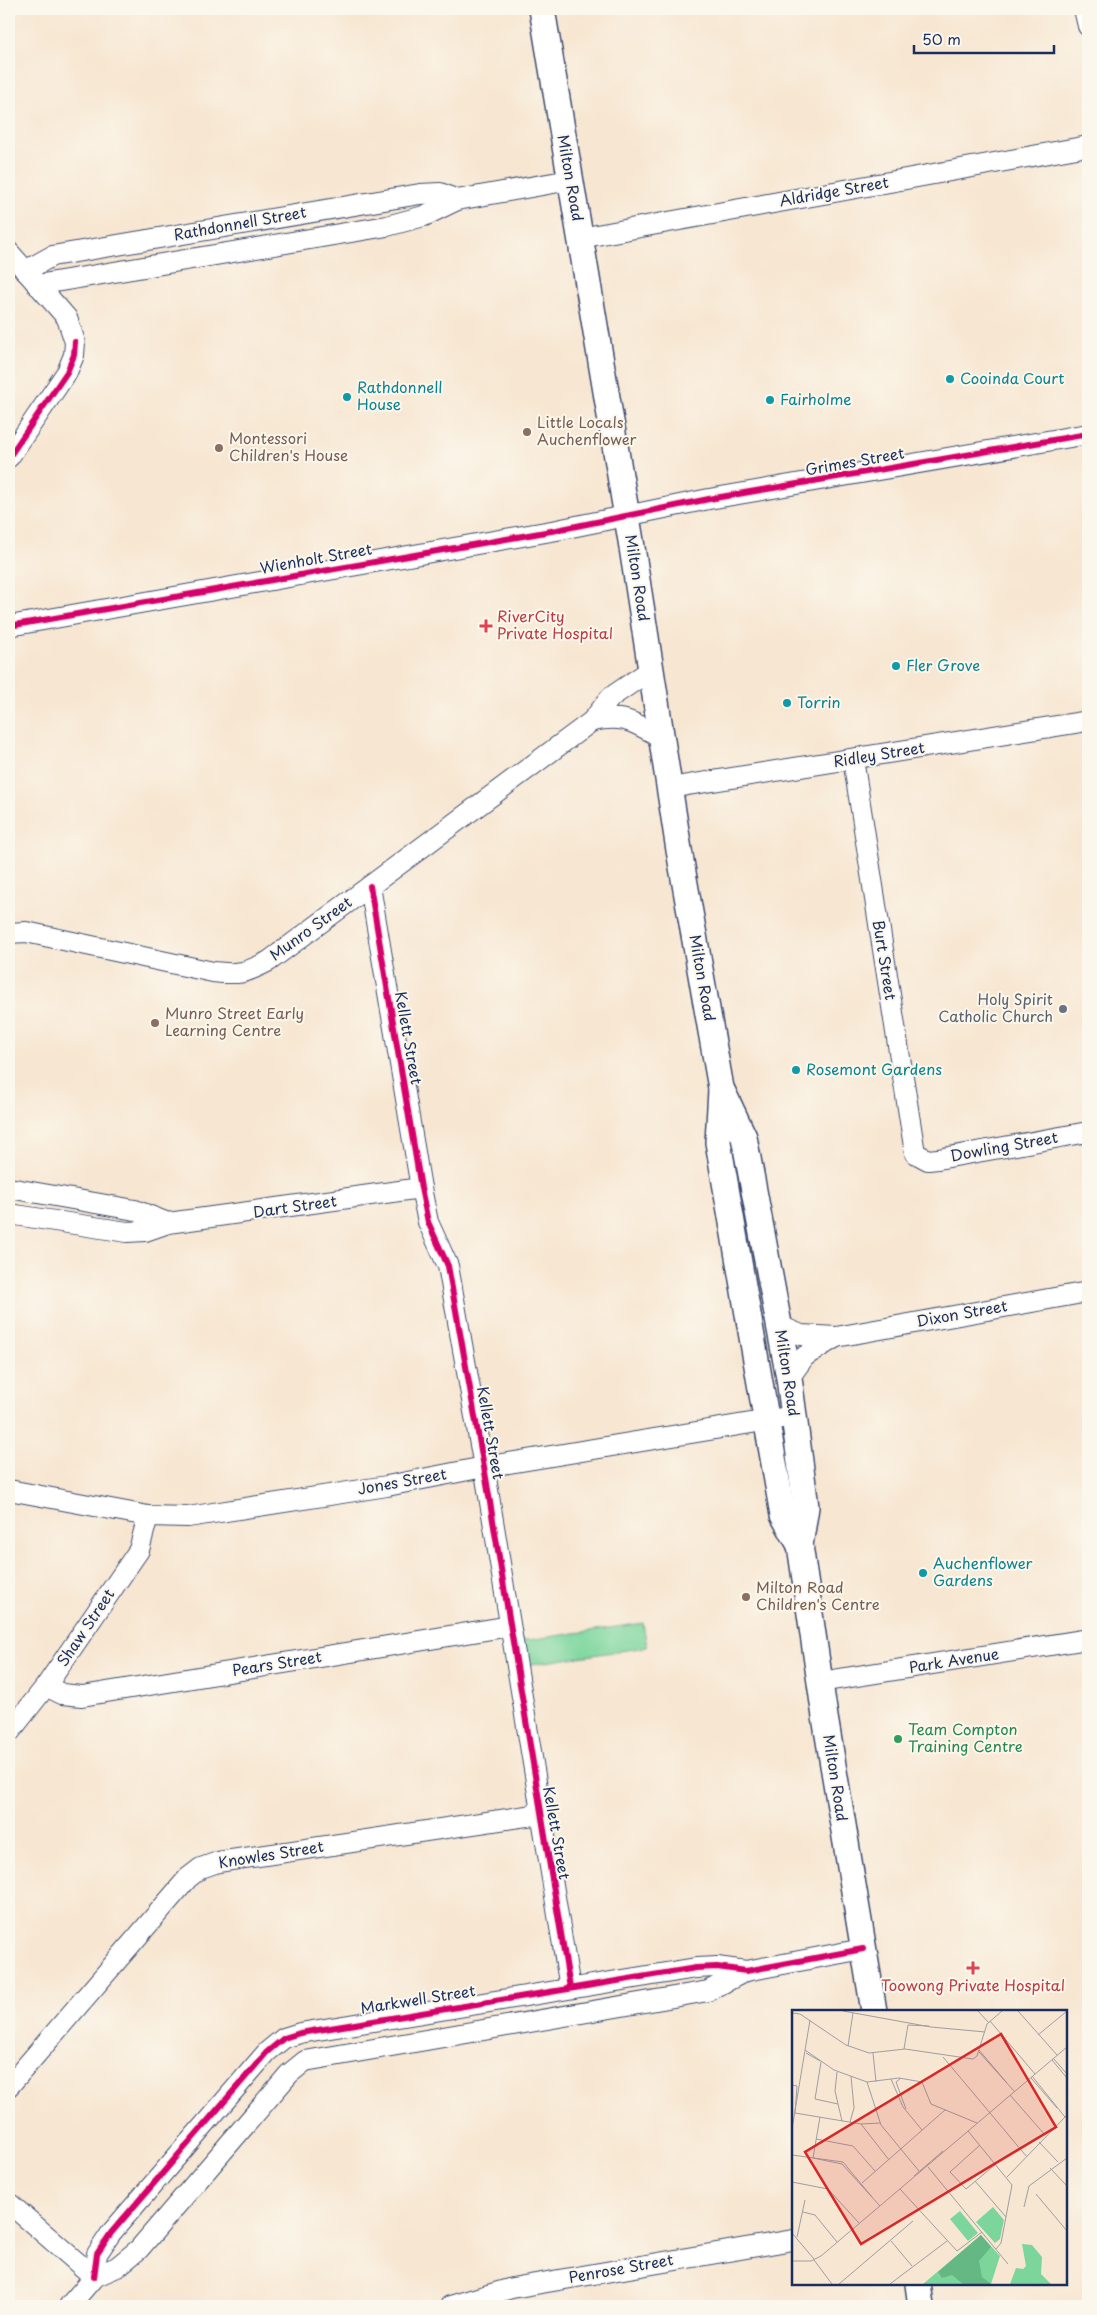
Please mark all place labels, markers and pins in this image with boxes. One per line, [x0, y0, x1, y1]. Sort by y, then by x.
place label: Cooinda Court [960, 366, 1064, 389]
marker: Cooinda Court [944, 373, 956, 385]
place label: Rathdonnell House [357, 375, 442, 415]
place label: Fairholme [780, 387, 851, 410]
marker: Rathdonnell House [341, 391, 353, 403]
marker: Fairholme [764, 394, 776, 406]
place label: Little Locals Auchenflower [537, 410, 637, 450]
place label: Montessori Children's House [229, 426, 348, 466]
marker: Little Locals Auchenflower [521, 426, 533, 438]
marker: Montessori Children's House [213, 442, 225, 454]
place label: RiverCity Private Hospital [497, 604, 613, 644]
marker: RiverCity Private Hospital [479, 619, 493, 633]
place label: Fler Grove [906, 653, 980, 676]
marker: Fler Grove [890, 660, 902, 672]
place label: Torrin [797, 690, 841, 713]
marker: Torrin [781, 697, 793, 709]
place label: Holy Spirit Catholic Church [938, 987, 1053, 1027]
place label: Munro Street Early Learning Centre [165, 1001, 304, 1041]
marker: Holy Spirit Catholic Church [1057, 1003, 1069, 1015]
marker: Munro Street Early Learning Centre [149, 1017, 161, 1029]
place label: Rosemont Gardens [806, 1057, 942, 1080]
marker: Rosemont Gardens [790, 1064, 802, 1076]
place label: Auchenflower Gardens [933, 1551, 1033, 1591]
marker: Auchenflower Gardens [917, 1567, 929, 1579]
place label: Milton Road Children's Centre [756, 1575, 880, 1615]
marker: Milton Road Children's Centre [740, 1591, 752, 1603]
place label: Team Compton Training Centre [908, 1717, 1023, 1757]
marker: Team Compton Training Centre [892, 1733, 904, 1745]
marker: Toowong Private Hospital [966, 1961, 980, 1975]
place label: Toowong Private Hospital [881, 1973, 1065, 1996]

